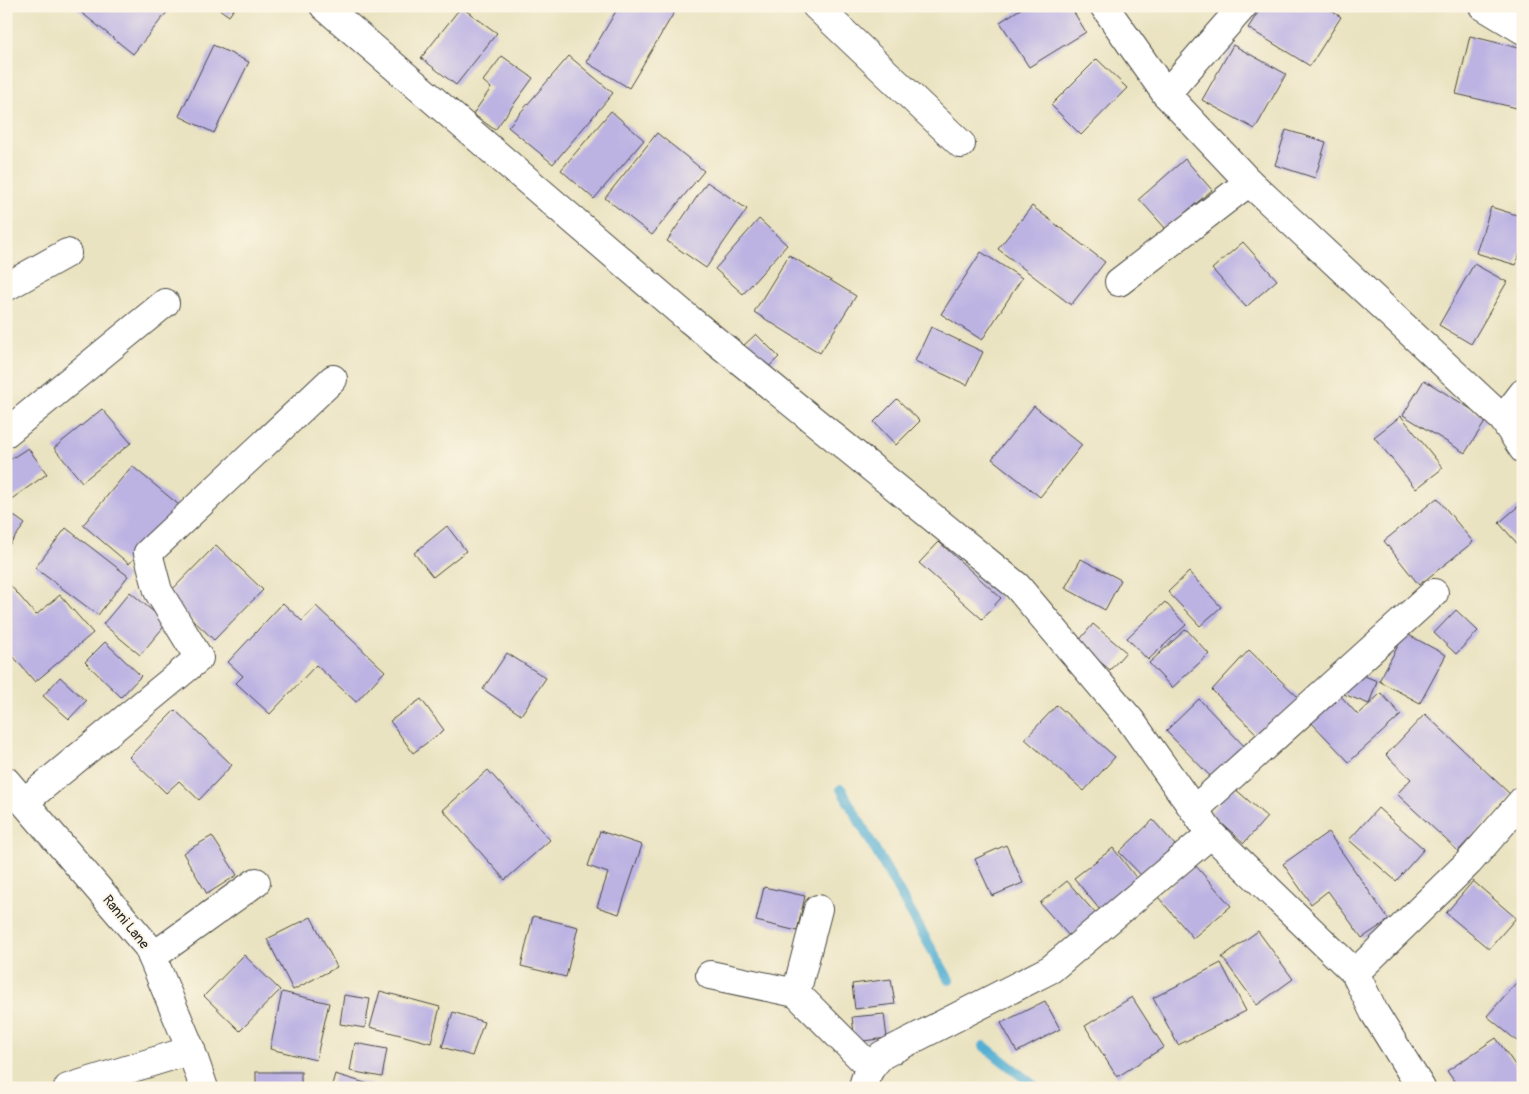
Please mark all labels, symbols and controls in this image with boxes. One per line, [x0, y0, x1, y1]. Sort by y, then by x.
street label: Ranni Lane [99, 892, 153, 952]

